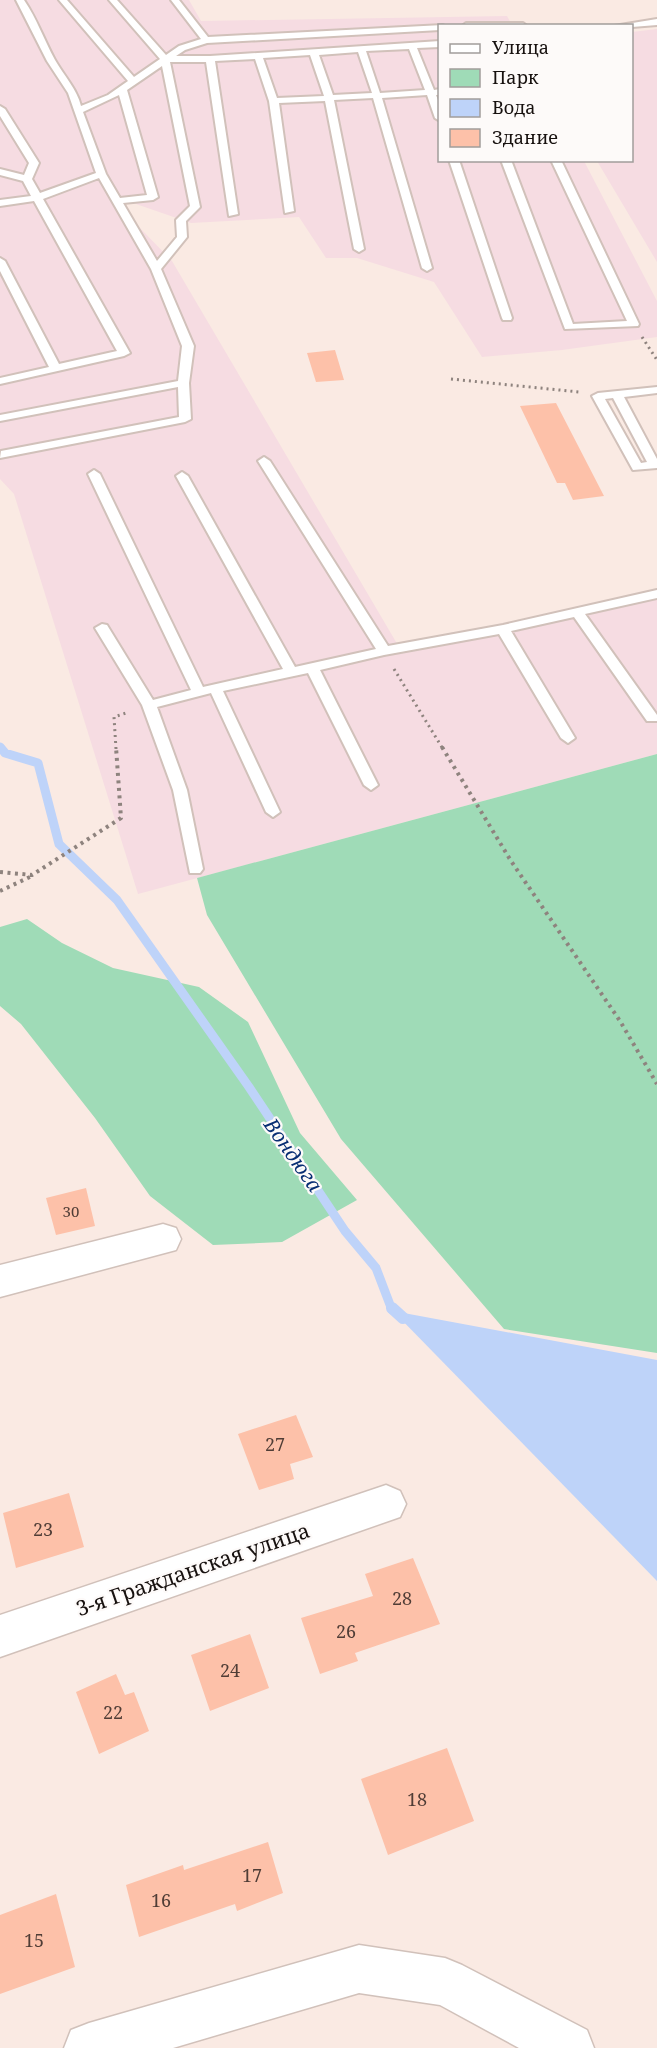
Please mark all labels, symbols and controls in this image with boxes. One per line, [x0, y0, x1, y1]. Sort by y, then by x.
legend [438, 24, 633, 162]
text: Улица [492, 35, 549, 59]
text: Парк [492, 65, 539, 89]
text: Вода [492, 95, 536, 119]
text: Здание [492, 125, 558, 149]
water label: Вондюга [258, 1112, 329, 1197]
house number: 30 [63, 1201, 79, 1221]
house number: 27 [265, 1432, 285, 1456]
street label: 3-я Гражданская улица [72, 1516, 313, 1622]
house number: 23 [33, 1517, 53, 1541]
house number: 28 [392, 1586, 412, 1610]
house number: 26 [336, 1619, 356, 1643]
house number: 24 [220, 1658, 240, 1682]
house number: 22 [103, 1700, 123, 1724]
house number: 18 [407, 1787, 427, 1811]
house number: 17 [242, 1863, 262, 1887]
house number: 16 [151, 1888, 171, 1912]
house number: 15 [24, 1928, 44, 1952]

